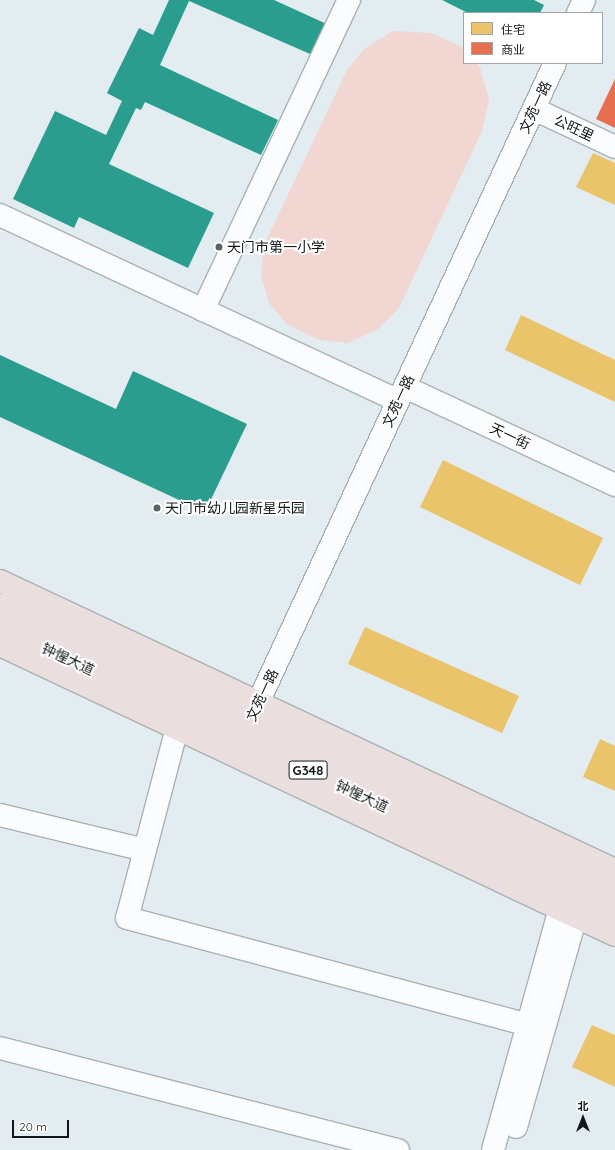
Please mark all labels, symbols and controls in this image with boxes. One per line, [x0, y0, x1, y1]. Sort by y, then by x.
legend [463, 12, 603, 64]
text: 住宅 [501, 22, 525, 37]
text: 商业 [501, 42, 525, 57]
street label: 文苑一路 [516, 78, 554, 136]
street label: 公旺里 [551, 112, 597, 144]
place label: 天门市第一小学 [227, 239, 325, 255]
marker: 天门市第一小学 [214, 242, 224, 252]
street label: 文苑一路 [379, 372, 417, 430]
street label: 天一街 [487, 420, 533, 452]
place label: 天门市幼儿园新星乐园 [165, 500, 305, 516]
marker: 天门市幼儿园新星乐园 [152, 503, 162, 513]
street label: 钟惺大道 [39, 640, 97, 678]
street label: 文苑一路 [243, 666, 281, 724]
road number: G348 [288, 759, 328, 781]
street label: 钟惺大道 [333, 777, 391, 815]
north arrow [563, 1098, 603, 1138]
text: 北 [578, 1099, 589, 1113]
scale bar [14, 1112, 71, 1138]
text: 20 m [19, 1119, 47, 1134]

